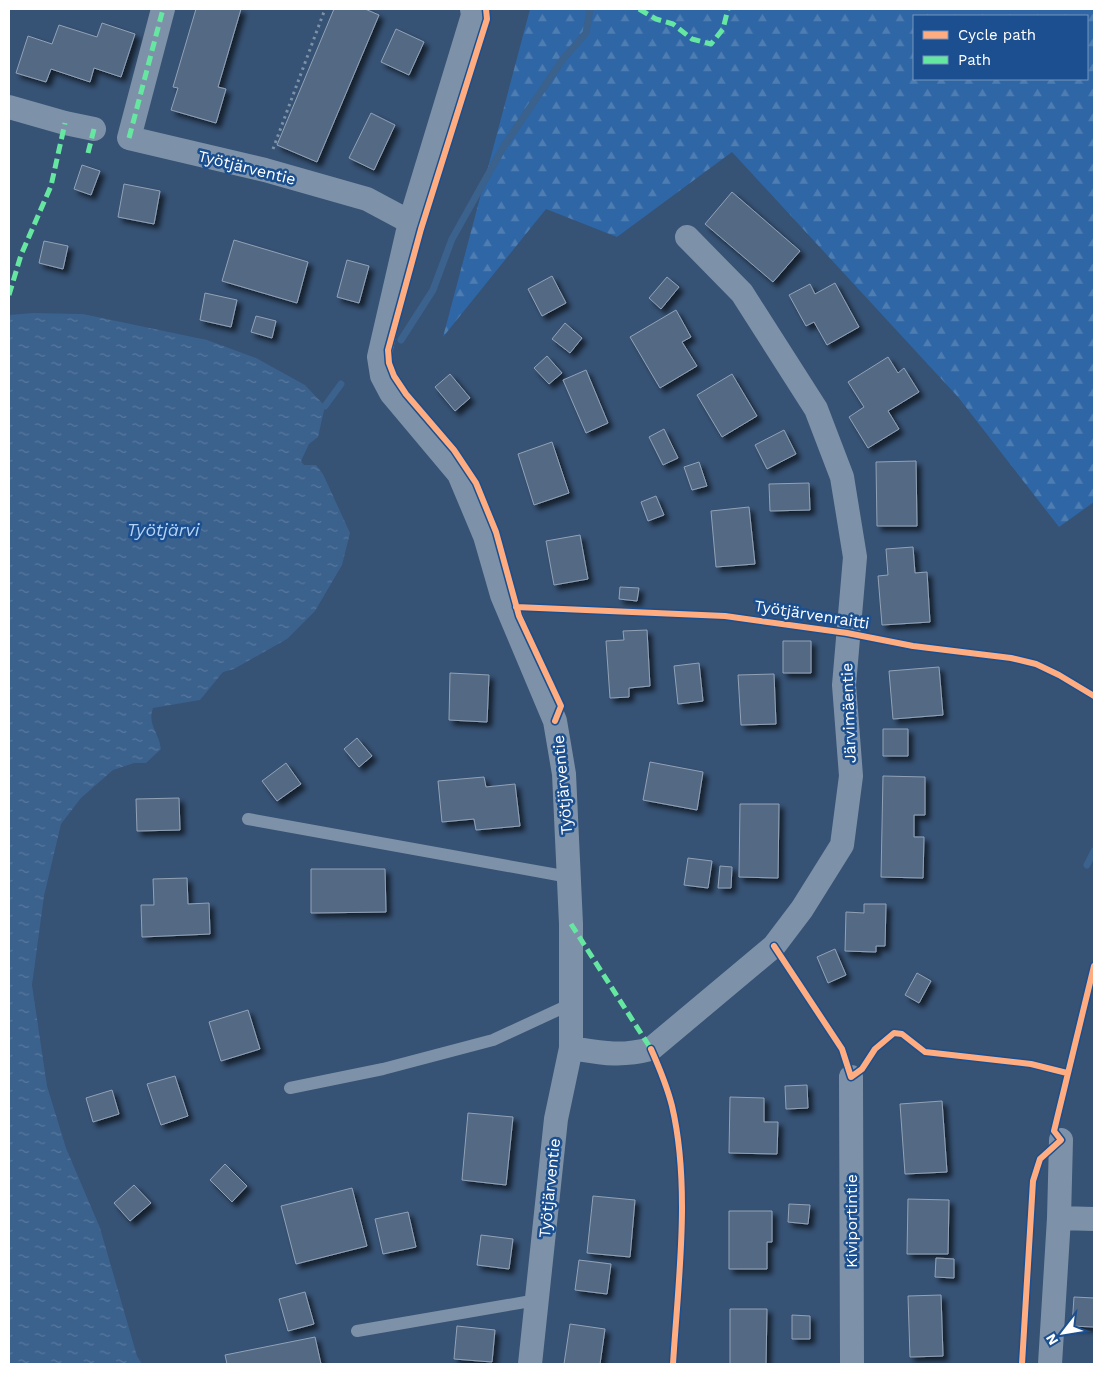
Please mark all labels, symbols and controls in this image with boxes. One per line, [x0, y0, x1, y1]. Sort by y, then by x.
legend [913, 15, 1088, 80]
text: Cycle path [958, 26, 1036, 44]
text: Path [958, 51, 991, 69]
street label: Työtjärventie [196, 146, 298, 189]
water label: Työtjärvi [127, 519, 201, 540]
street label: Työtjärvenraitti [753, 596, 871, 633]
street label: Järvimäentie [837, 662, 860, 764]
street label: Työtjärventie [549, 734, 576, 836]
street label: Työtjärventie [535, 1137, 564, 1239]
street label: Kiviportintie [842, 1174, 861, 1268]
north arrow [1038, 1308, 1088, 1358]
text: N [1042, 1331, 1061, 1348]

